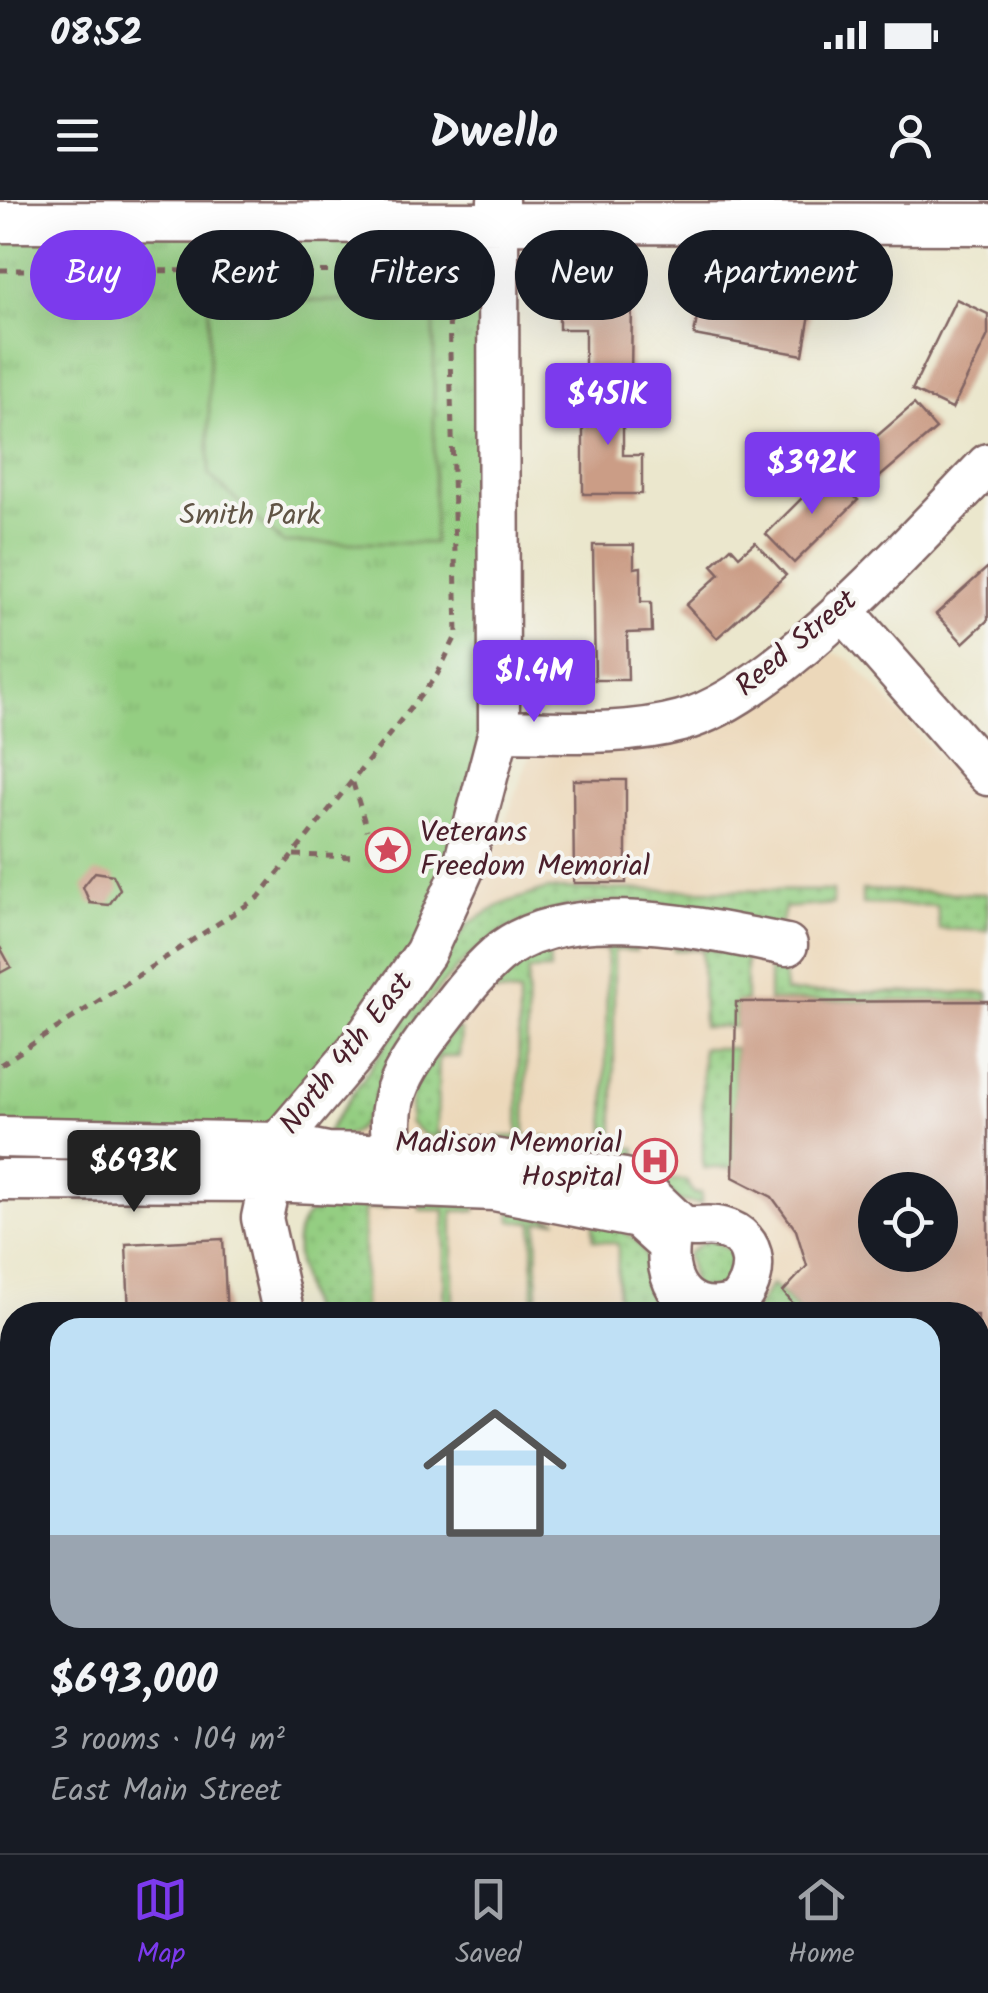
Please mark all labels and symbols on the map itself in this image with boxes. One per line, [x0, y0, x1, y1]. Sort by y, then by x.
pin: $451K [538, 363, 678, 448]
pin: $392K [742, 432, 882, 517]
park label: Smith Park [179, 492, 321, 540]
street label: Reed Street [725, 578, 869, 710]
pin: $1.4M [464, 640, 604, 725]
place label: Veterans Freedom Memorial [420, 809, 650, 891]
place icon: Veterans Freedom Memorial [365, 827, 411, 873]
street label: North 4th East [268, 962, 426, 1146]
place label: Madison Memorial Hospital [395, 1120, 622, 1202]
pin: $693K [64, 1130, 204, 1215]
hospital icon: Madison Memorial Hospital [632, 1138, 678, 1184]

